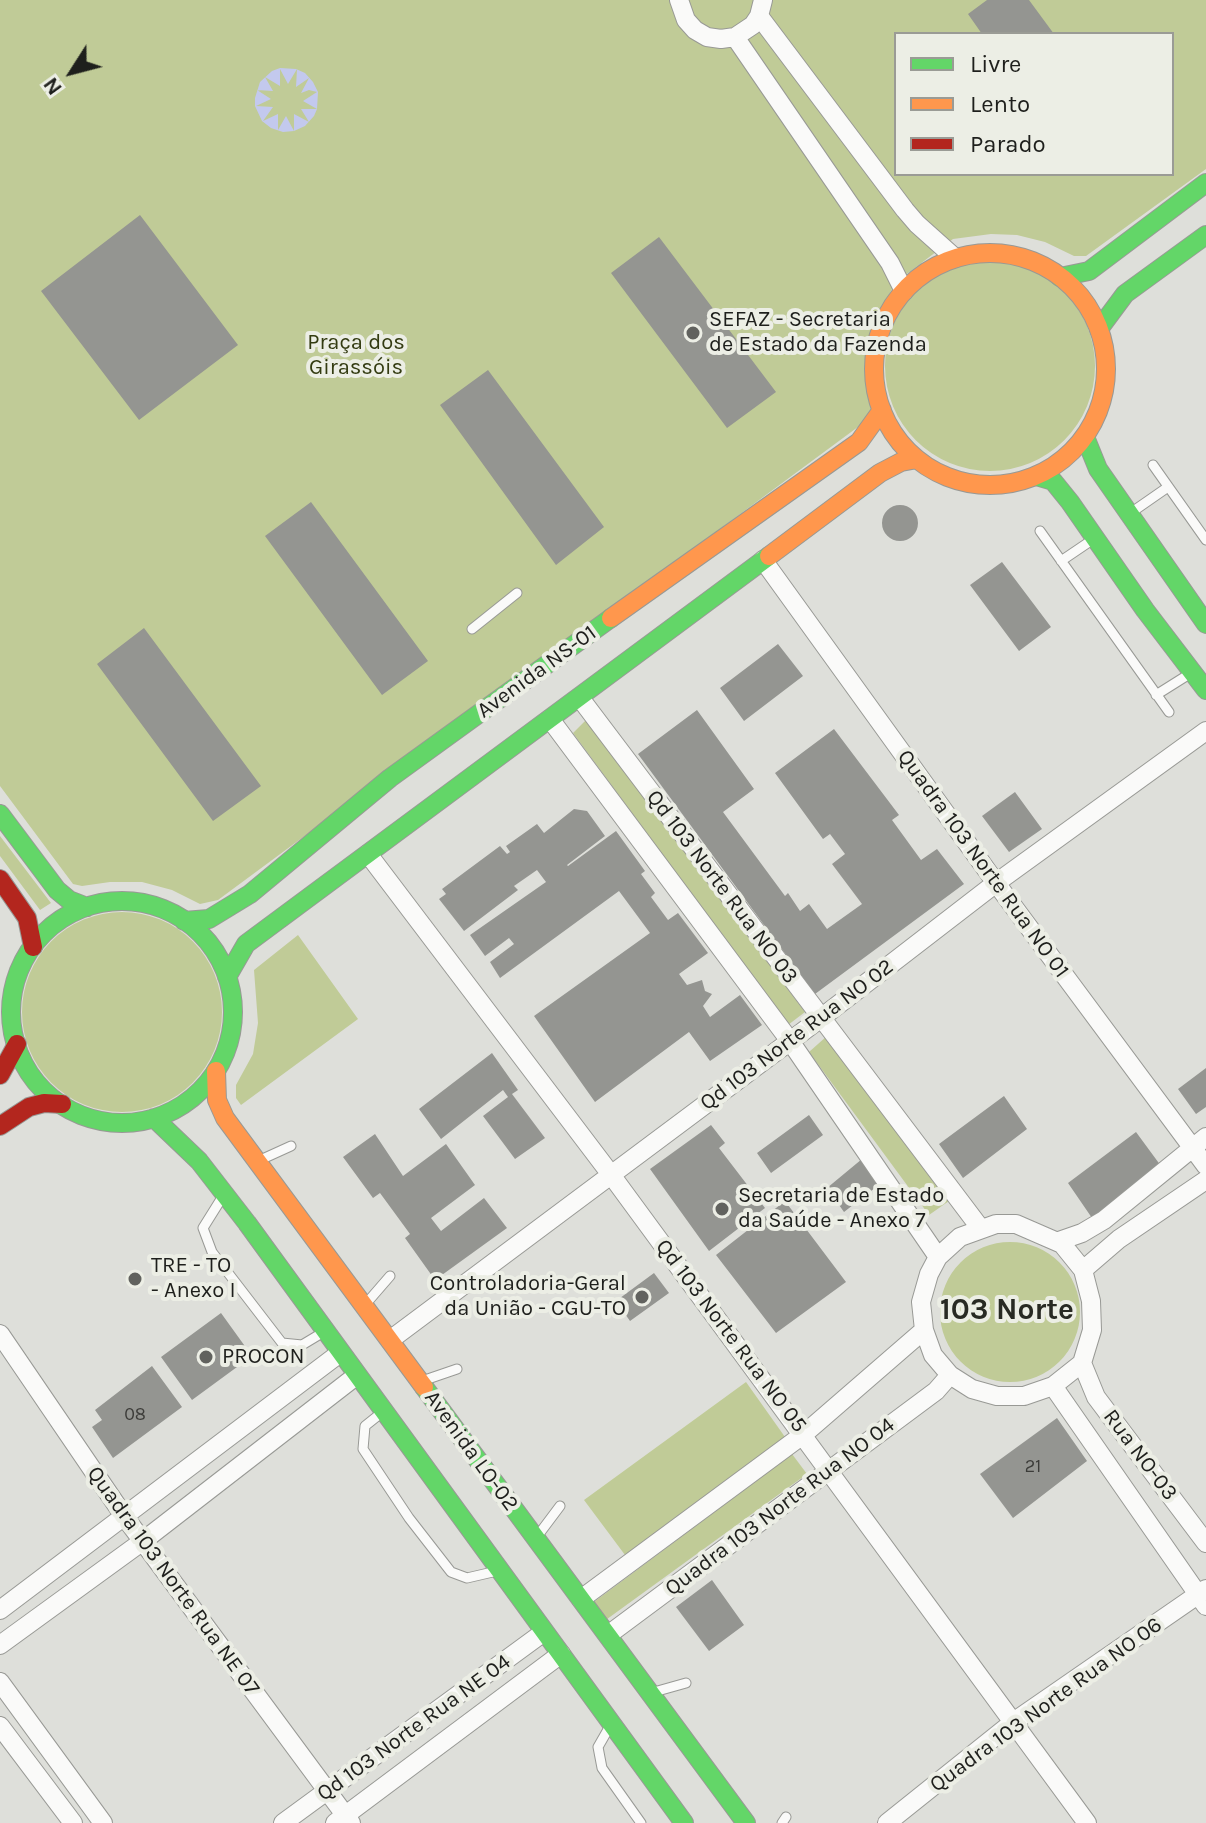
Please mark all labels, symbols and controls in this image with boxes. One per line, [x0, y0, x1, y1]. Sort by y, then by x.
north arrow [32, 32, 112, 112]
legend [894, 32, 1174, 176]
text: Livre [970, 50, 1021, 78]
text: N [37, 72, 68, 100]
text: Lento [970, 90, 1030, 118]
text: Parado [970, 130, 1046, 158]
place label: SEFAZ - Secretaria de Estado da Fazenda [709, 307, 927, 358]
marker: SEFAZ - Secretaria de Estado da Fazenda [684, 324, 702, 342]
park label: Praça dos Girassóis [307, 330, 405, 382]
street label: Avenida NS-01 [472, 620, 602, 724]
street label: Quadra 103 Norte Rua NO 01 [891, 745, 1075, 983]
street label: Qd 103 Norte Rua NO 03 [641, 785, 803, 989]
street label: Qd 103 Norte Rua NO 02 [695, 954, 899, 1116]
place label: Secretaria de Estado da Saúde - Anexo 7 [738, 1183, 944, 1234]
marker: Secretaria de Estado da Saúde - Anexo 7 [713, 1200, 731, 1218]
street label: Qd 103 Norte Rua NO 05 [650, 1234, 812, 1438]
place label: TRE - TO - Anexo I [151, 1253, 236, 1304]
marker: TRE - TO - Anexo I [126, 1270, 144, 1288]
place label: Controladoria-Geral da União - CGU-TO [430, 1271, 626, 1322]
marker: Controladoria-Geral da União - CGU-TO [633, 1288, 651, 1306]
district label: 103 Norte [940, 1292, 1074, 1328]
place label: PROCON [222, 1344, 305, 1370]
marker: PROCON [197, 1348, 215, 1366]
street label: Avenida LO-02 [418, 1386, 524, 1516]
house number: 08 [124, 1404, 146, 1426]
street label: Rua NO-03 [1097, 1404, 1183, 1506]
street label: Quadra 103 Norte Rua NO 04 [660, 1412, 900, 1602]
house number: 21 [1025, 1456, 1041, 1478]
street label: Quadra 103 Norte Rua NE 07 [81, 1461, 265, 1701]
street label: Quadra 103 Norte Rua NO 06 [925, 1612, 1167, 1798]
street label: Qd 103 Norte Rua NE 04 [312, 1649, 516, 1807]

